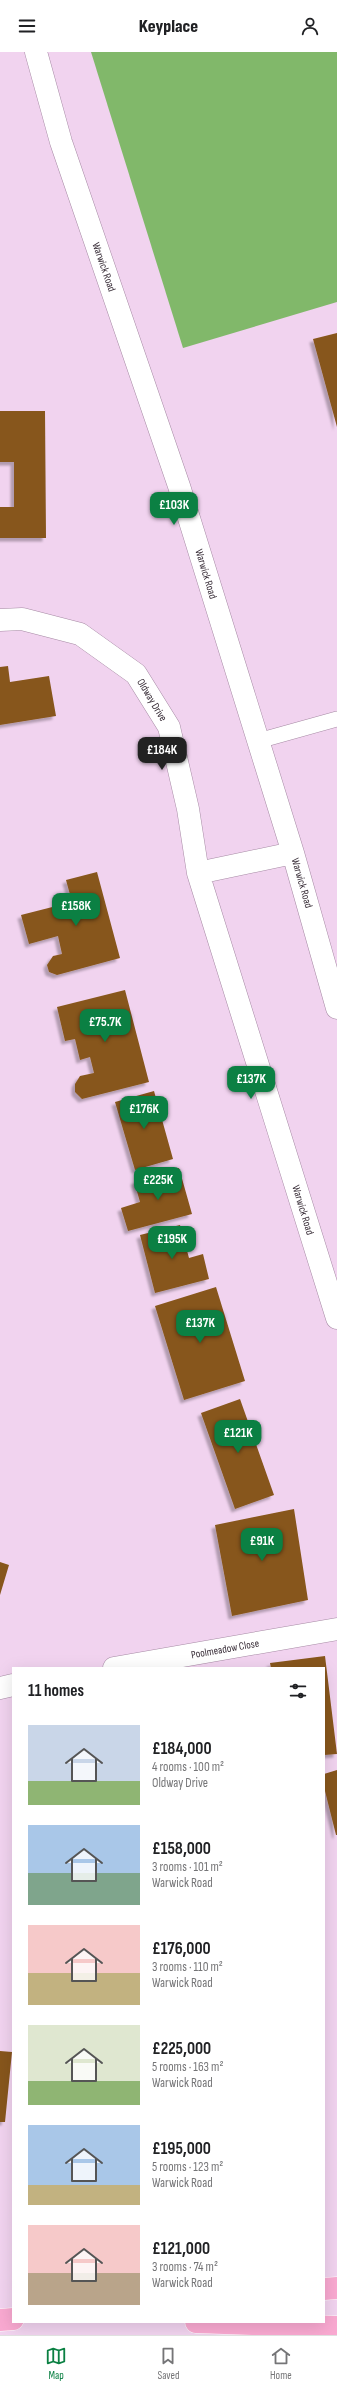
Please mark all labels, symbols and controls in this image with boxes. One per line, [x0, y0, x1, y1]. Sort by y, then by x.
icon: menu [16, 15, 38, 37]
icon: person [299, 15, 321, 37]
text: Keyplace [139, 16, 198, 37]
street label: Warwick Road [89, 241, 119, 294]
pin: £103K [146, 492, 202, 526]
text: £103K [159, 497, 189, 513]
street label: Warwick Road [192, 548, 220, 601]
street label: Oldway Drive [134, 676, 170, 724]
pin: £184K [134, 737, 190, 771]
text: £184K [147, 742, 177, 758]
street label: Warwick Road [289, 857, 315, 910]
pin: £158K [48, 893, 104, 927]
text: £158K [61, 898, 91, 914]
pin: £75.7K [72, 1009, 138, 1043]
text: £75.7K [89, 1014, 121, 1030]
pin: £137K [223, 1066, 279, 1100]
text: £137K [236, 1071, 266, 1087]
pin: £176K [116, 1096, 172, 1130]
text: £176K [129, 1101, 159, 1117]
pin: £225K [130, 1167, 186, 1201]
text: £225K [143, 1172, 173, 1188]
street label: Warwick Road [289, 1184, 317, 1237]
pin: £195K [144, 1226, 200, 1260]
text: £195K [157, 1231, 187, 1247]
pin: £137K [172, 1310, 228, 1344]
text: £137K [185, 1315, 215, 1331]
pin: £121K [210, 1420, 266, 1454]
text: £121K [223, 1425, 253, 1441]
pin: £91K [238, 1528, 286, 1562]
text: £91K [250, 1533, 274, 1549]
street label: Poolmeadow Close [190, 1637, 260, 1661]
icon: filters [287, 1680, 309, 1702]
text: 11 homes [28, 1681, 84, 1701]
text: £184,000 [152, 1739, 212, 1759]
icon: home [60, 1741, 108, 1789]
text: 4 rooms · 100 m² [152, 1759, 224, 1775]
text: Oldway Drive [152, 1775, 208, 1791]
text: £158,000 [152, 1839, 211, 1859]
icon: home [60, 1841, 108, 1889]
text: 3 rooms · 101 m² [152, 1859, 223, 1875]
text: Warwick Road [152, 1875, 213, 1891]
text: £176,000 [152, 1939, 211, 1959]
icon: home [60, 1941, 108, 1989]
text: 3 rooms · 110 m² [152, 1959, 223, 1975]
text: Warwick Road [152, 1975, 213, 1991]
text: £225,000 [152, 2039, 211, 2059]
icon: home [60, 2041, 108, 2089]
text: 5 rooms · 163 m² [152, 2059, 223, 2075]
text: Warwick Road [152, 2075, 213, 2091]
text: £195,000 [152, 2139, 211, 2159]
icon: home [60, 2141, 108, 2189]
text: 5 rooms · 123 m² [152, 2159, 223, 2175]
text: Warwick Road [152, 2175, 213, 2191]
text: £121,000 [152, 2239, 210, 2259]
icon: home [60, 2241, 108, 2289]
text: 3 rooms · 74 m² [152, 2259, 218, 2275]
text: Warwick Road [152, 2275, 213, 2291]
tab: Map [45, 2345, 67, 2382]
tab: Saved [157, 2345, 180, 2382]
tab: Home [270, 2345, 292, 2382]

